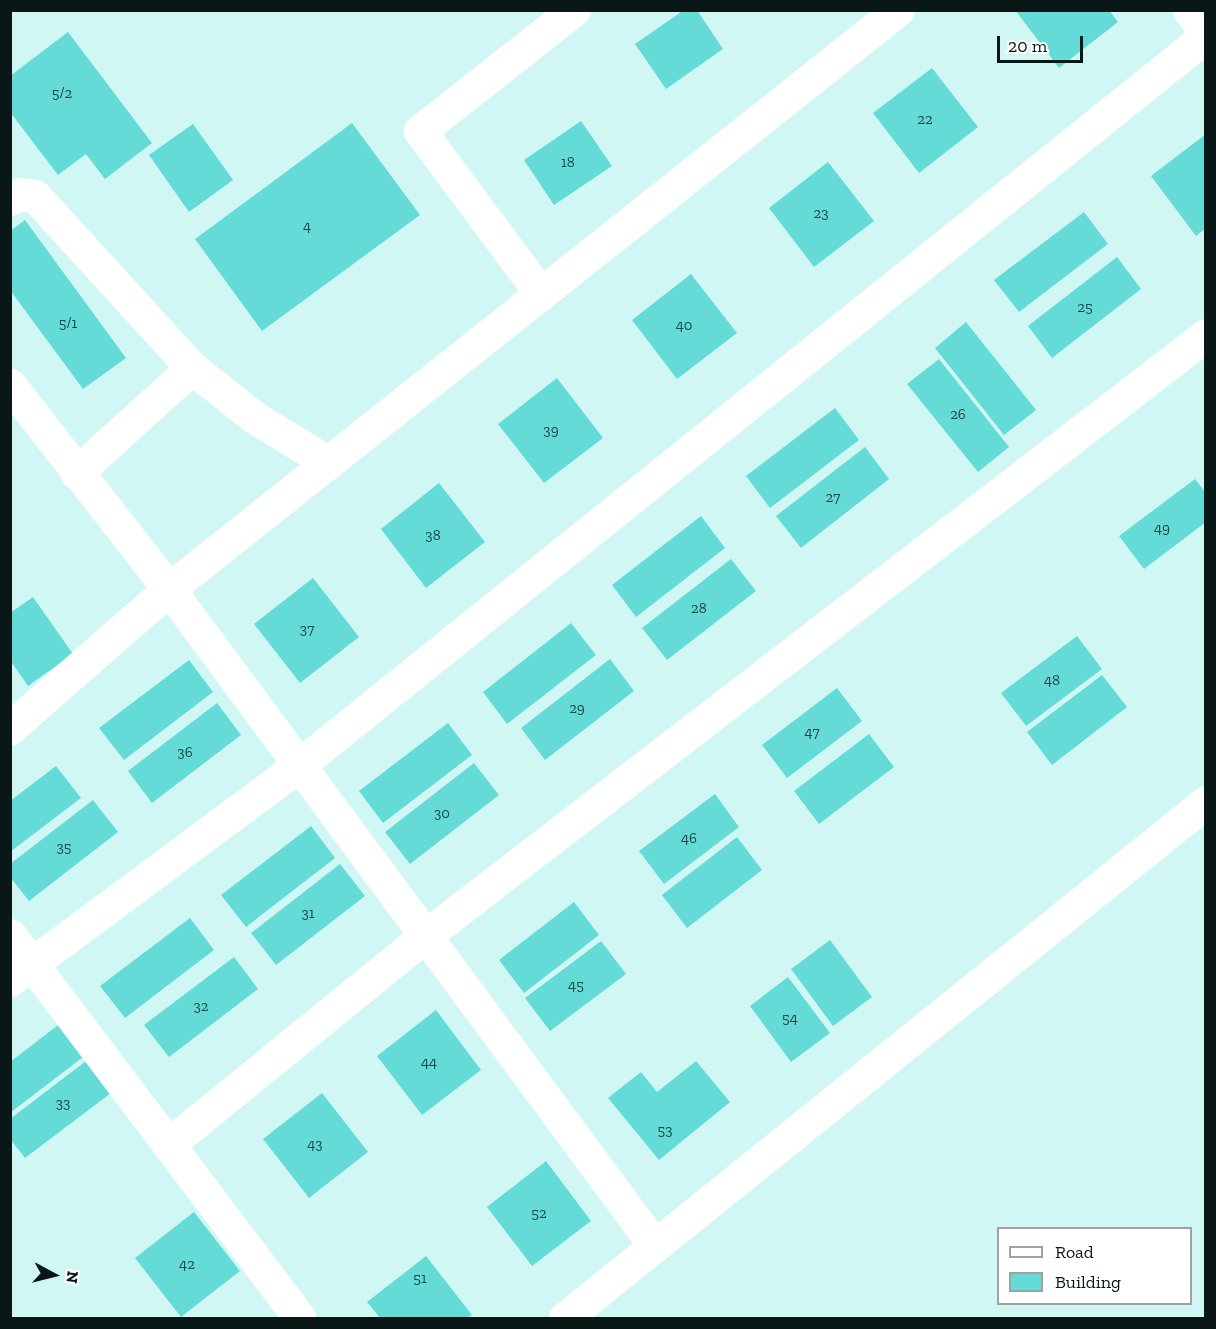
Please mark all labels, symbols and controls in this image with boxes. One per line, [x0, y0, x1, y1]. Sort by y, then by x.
scale bar [1000, 24, 1086, 62]
text: 20 m [1008, 35, 1047, 57]
house number: 5/2 [52, 85, 72, 103]
house number: 22 [917, 111, 933, 129]
house number: 18 [561, 154, 575, 172]
house number: 23 [813, 205, 829, 223]
house number: 4 [303, 218, 311, 236]
house number: 25 [1077, 299, 1093, 317]
house number: 5/1 [59, 315, 77, 333]
house number: 40 [676, 317, 692, 335]
house number: 26 [950, 406, 966, 424]
house number: 39 [543, 422, 559, 440]
house number: 27 [826, 489, 840, 507]
house number: 49 [1154, 520, 1170, 538]
house number: 38 [425, 527, 441, 545]
house number: 28 [691, 600, 707, 618]
house number: 37 [300, 621, 314, 639]
house number: 48 [1044, 672, 1060, 690]
house number: 29 [569, 700, 585, 718]
house number: 47 [805, 724, 819, 742]
house number: 36 [177, 744, 193, 762]
house number: 30 [434, 805, 450, 823]
house number: 46 [681, 830, 697, 848]
house number: 35 [56, 839, 72, 857]
house number: 31 [301, 905, 315, 923]
house number: 45 [568, 977, 584, 995]
house number: 32 [193, 998, 209, 1016]
house number: 54 [782, 1010, 798, 1028]
house number: 44 [421, 1054, 437, 1072]
house number: 33 [56, 1095, 70, 1113]
house number: 53 [657, 1122, 673, 1140]
house number: 43 [307, 1136, 323, 1154]
house number: 52 [531, 1205, 547, 1223]
legend [997, 1227, 1192, 1305]
text: Road [1055, 1241, 1094, 1263]
north arrow [24, 1245, 84, 1305]
house number: 42 [179, 1256, 195, 1274]
text: N [62, 1270, 83, 1284]
house number: 51 [413, 1270, 427, 1288]
text: Building [1055, 1271, 1121, 1293]

